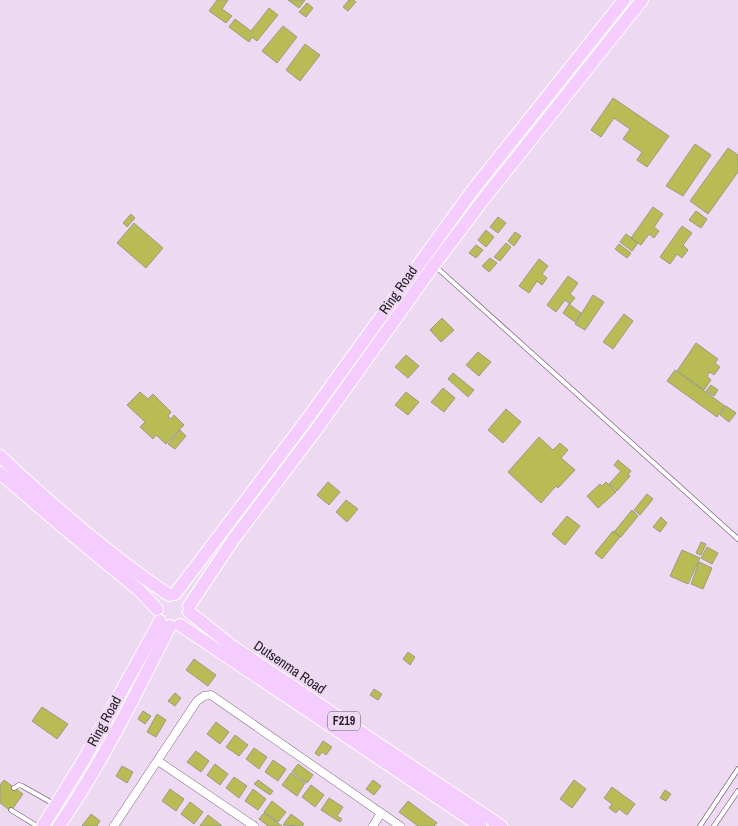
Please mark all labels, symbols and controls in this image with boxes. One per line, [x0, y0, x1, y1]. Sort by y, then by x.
street label: Ring Road [375, 262, 421, 318]
street label: Dutsenma Road [251, 636, 329, 698]
street label: Ring Road [83, 693, 125, 749]
road number: F219 [328, 711, 360, 730]

